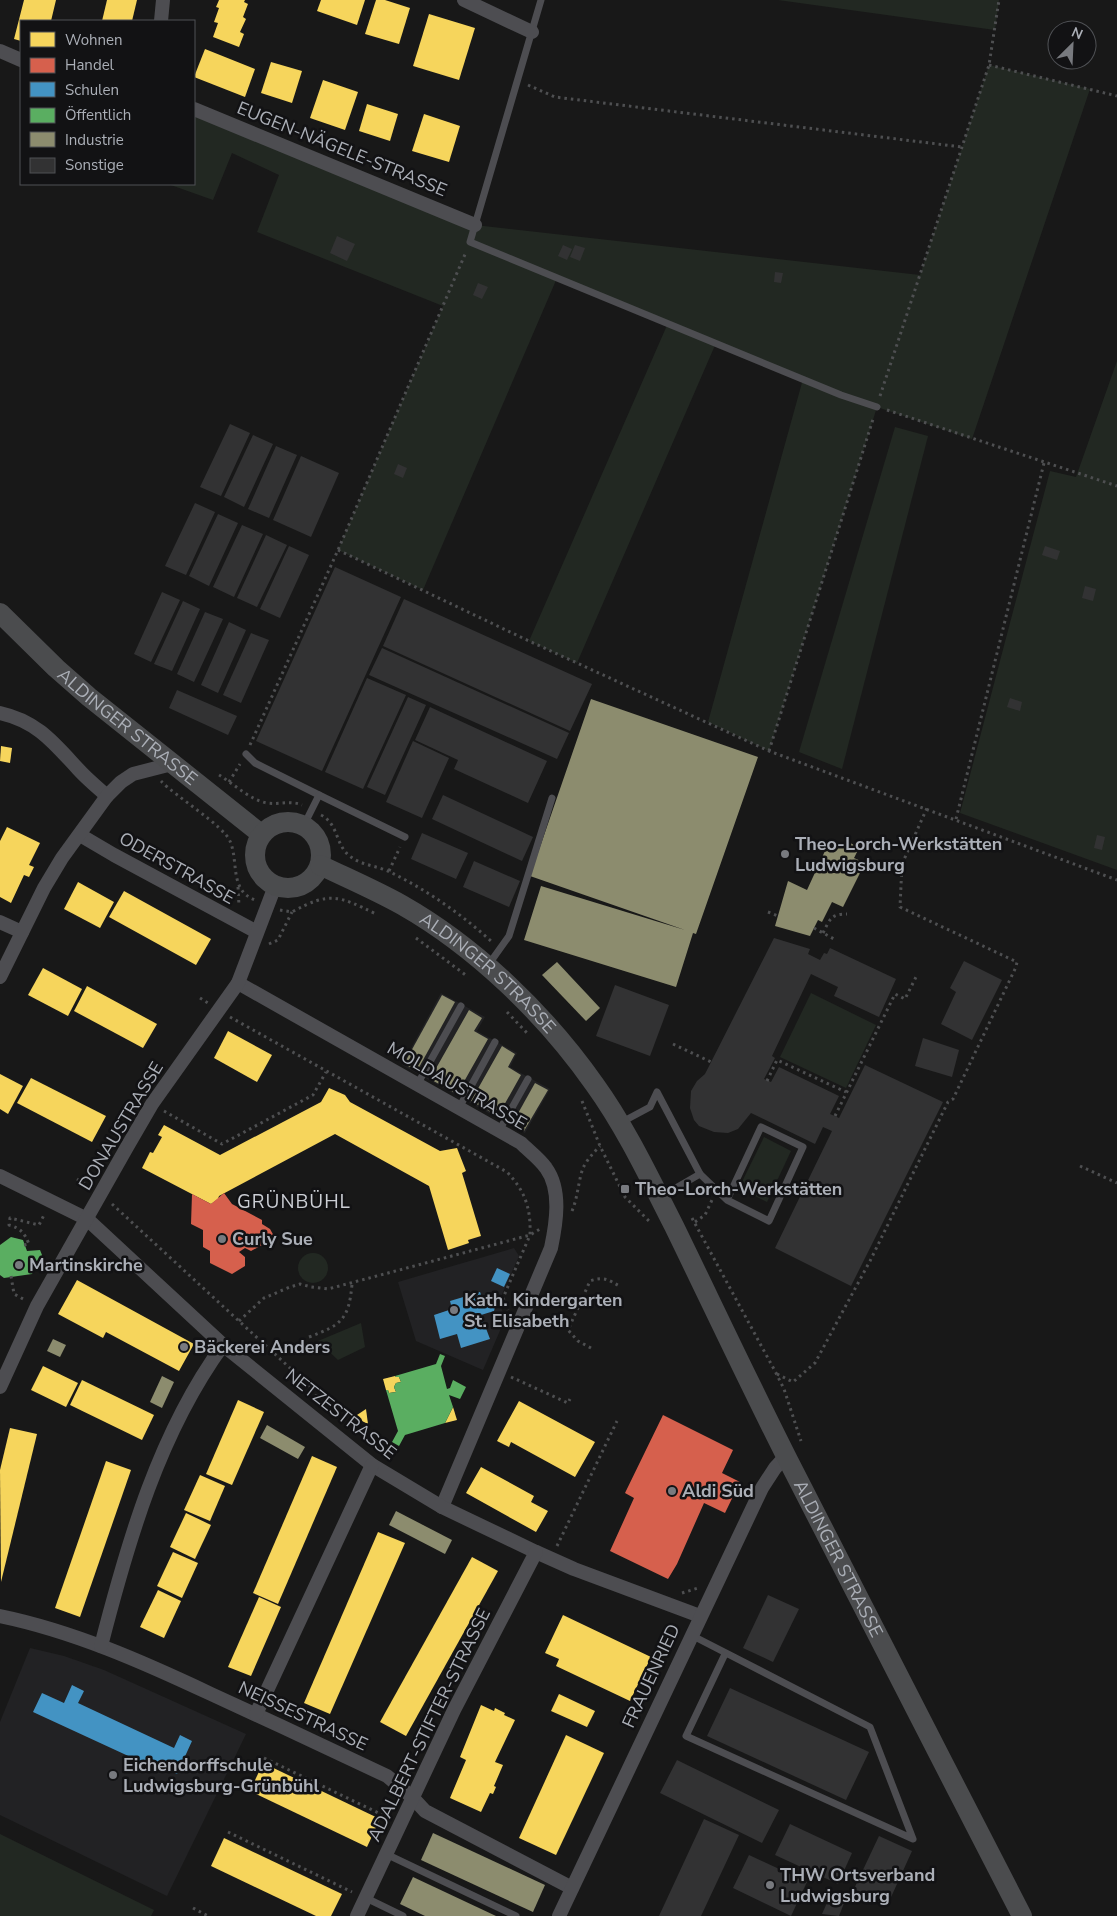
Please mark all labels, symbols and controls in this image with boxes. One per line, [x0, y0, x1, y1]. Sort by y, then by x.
legend [20, 20, 195, 185]
north arrow [1047, 20, 1097, 70]
text: N [1068, 23, 1086, 44]
text: Wohnen [65, 30, 123, 50]
text: Handel [65, 55, 115, 75]
text: Schulen [65, 80, 119, 100]
street label: EUGEN-NÄGELE-STRASSE [233, 96, 451, 202]
text: Öffentlich [65, 105, 131, 125]
text: Industrie [65, 130, 124, 150]
text: Sonstige [65, 155, 124, 175]
street label: ALDINGER STRASSE [52, 663, 202, 791]
street label: ODERSTRASSE [115, 826, 239, 910]
place label: Theo-Lorch-Werkstätten Ludwigsburg [795, 832, 1002, 877]
marker: Theo-Lorch-Werkstätten Ludwigsburg [779, 848, 791, 860]
street label: ALDINGER STRASSE [415, 907, 561, 1038]
street label: MOLDAUSTRASSE [383, 1036, 531, 1136]
street label: DONAUSTRASSE [73, 1057, 169, 1195]
place label: Theo-Lorch-Werkstätten [635, 1177, 842, 1201]
marker: Theo-Lorch-Werkstätten [619, 1183, 631, 1195]
district label: GRÜNBÜHL [237, 1189, 351, 1215]
place label: Curly Sue [232, 1227, 313, 1251]
marker: Curly Sue [216, 1233, 228, 1245]
place label: Martinskirche [29, 1253, 143, 1277]
marker: Martinskirche [13, 1259, 25, 1271]
place label: Kath. Kindergarten St. Elisabeth [464, 1288, 623, 1333]
marker: Kath. Kindergarten St. Elisabeth [448, 1304, 460, 1316]
place label: Bäckerei Anders [194, 1335, 331, 1359]
marker: Bäckerei Anders [178, 1341, 190, 1353]
street label: NETZESTRASSE [281, 1363, 401, 1465]
street label: ALDINGER STRASSE [788, 1476, 889, 1641]
place label: Aldi Süd [682, 1479, 754, 1503]
marker: Aldi Süd [666, 1485, 678, 1497]
street label: ADALBERT-STIFTER-STRASSE [362, 1605, 496, 1845]
street label: FRAUENRIED [616, 1620, 686, 1732]
street label: NEISSESTRASSE [234, 1676, 372, 1756]
place label: Eichendorffschule Ludwigsburg-Grünbühl [123, 1753, 320, 1798]
marker: Eichendorffschule Ludwigsburg-Grünbühl [107, 1769, 119, 1781]
place label: THW Ortsverband Ludwigsburg [780, 1863, 935, 1908]
marker: THW Ortsverband Ludwigsburg [764, 1879, 776, 1891]

